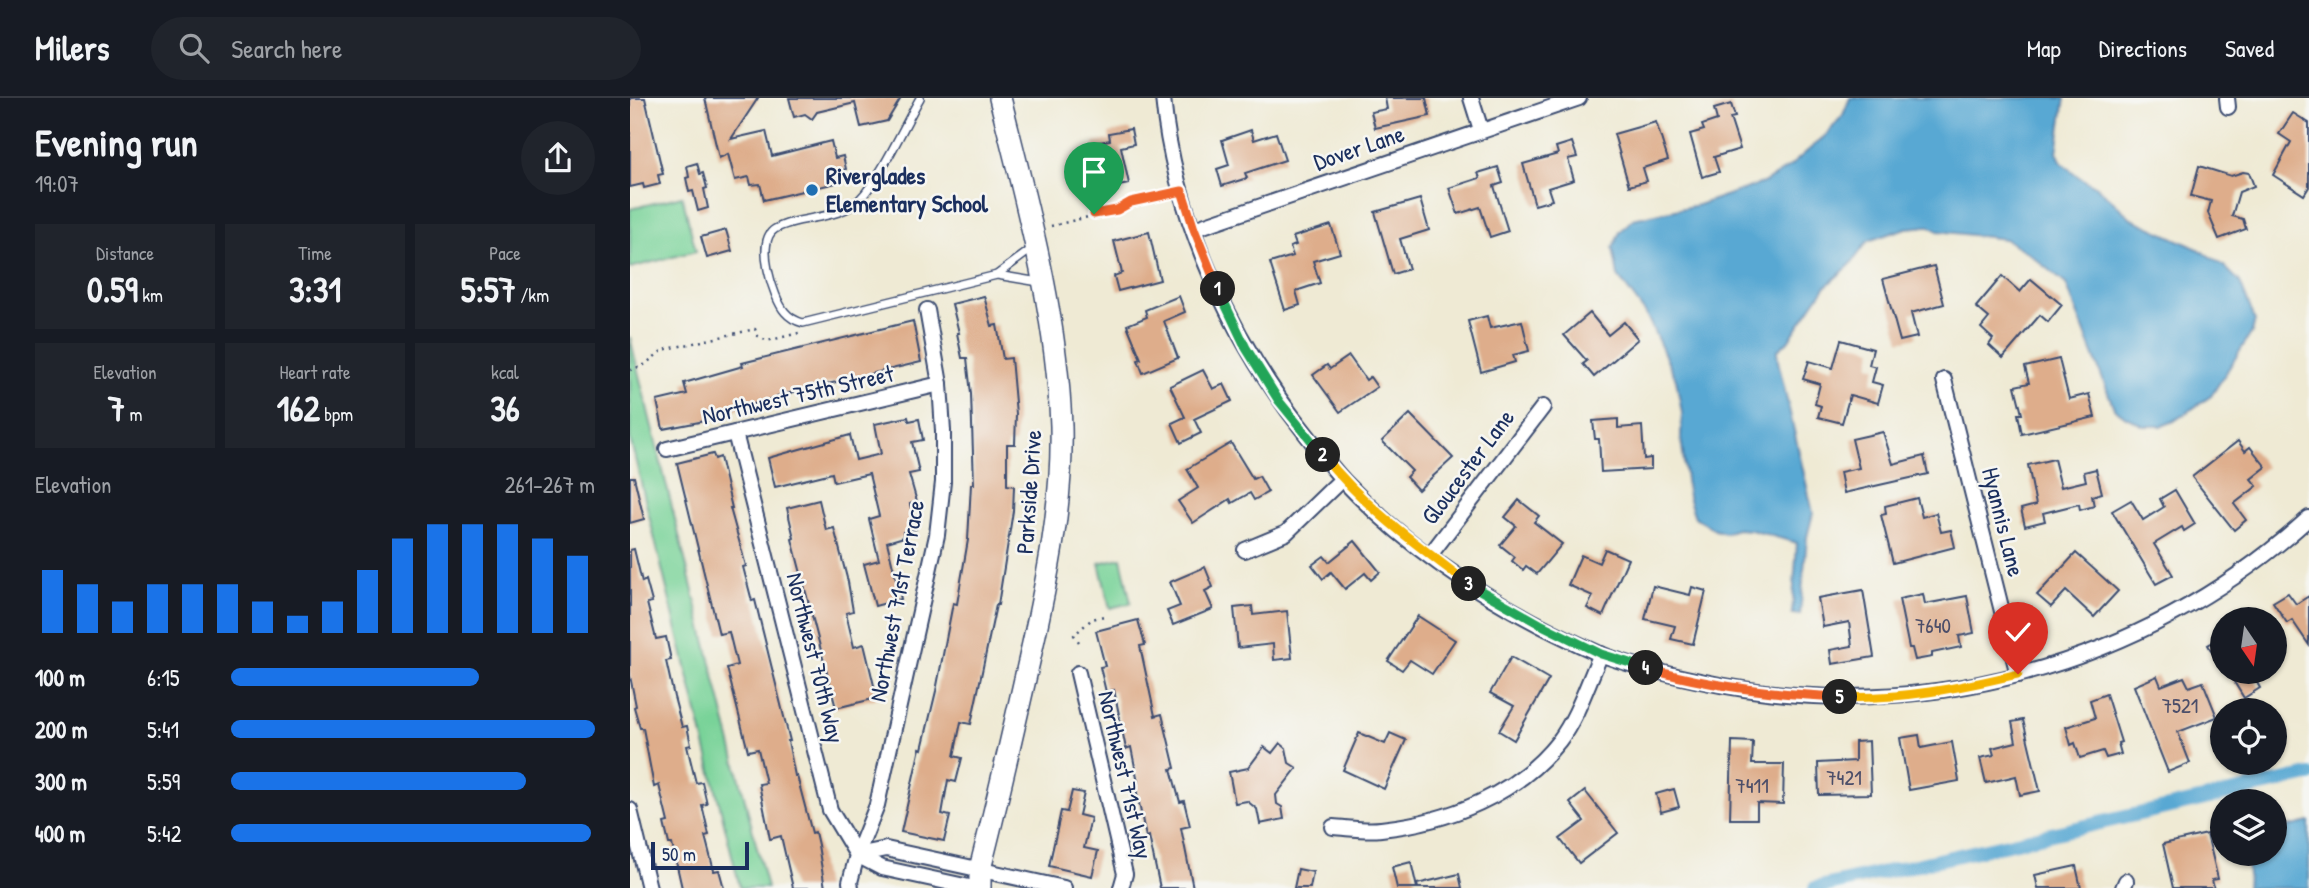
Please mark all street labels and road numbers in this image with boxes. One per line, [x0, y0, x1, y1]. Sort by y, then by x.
street label: Dover Lane [1309, 117, 1409, 177]
street label: Northwest 75th Street [699, 356, 897, 432]
street label: Gloucester Lane [1413, 402, 1521, 531]
street label: Parkside Drive [1008, 428, 1048, 555]
street label: Hyannis Lane [1975, 464, 2033, 580]
street label: Northwest 71st Terrace [861, 497, 931, 704]
street label: Northwest 70th Way [779, 569, 853, 746]
street label: Northwest 71st Way [1091, 688, 1161, 862]

